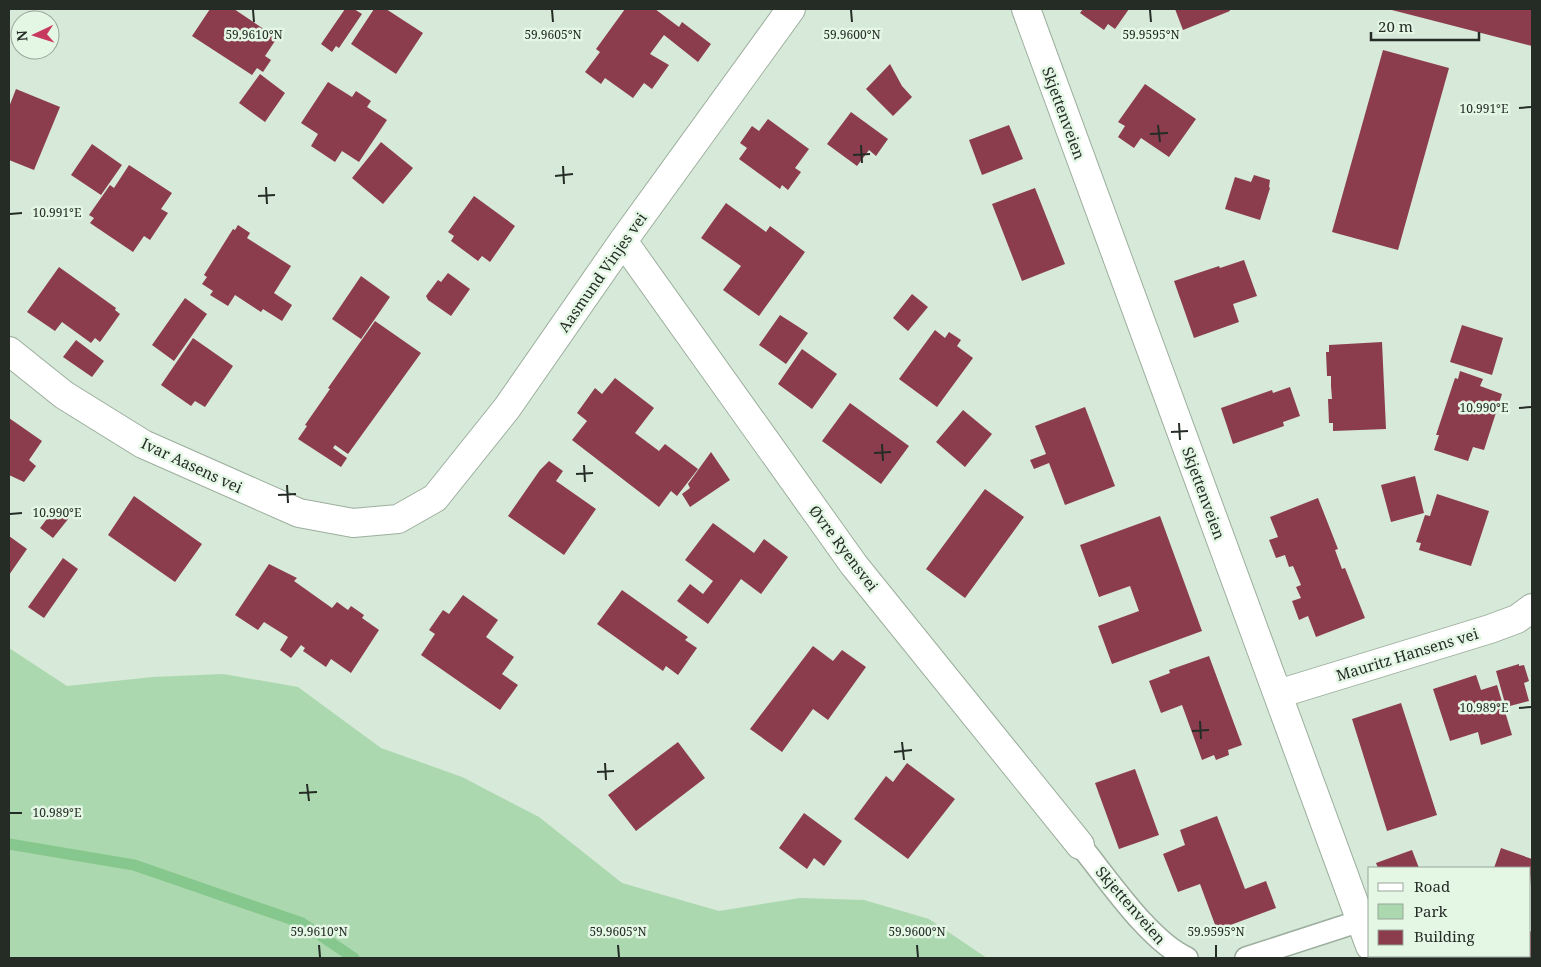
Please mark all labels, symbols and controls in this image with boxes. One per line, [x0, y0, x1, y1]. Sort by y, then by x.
north arrow [10, 10, 60, 60]
scale bar [1371, 10, 1478, 42]
text: 20 m [1378, 16, 1413, 36]
text: 59.9610°N [225, 26, 283, 43]
text: 59.9605°N [524, 26, 582, 43]
text: 59.9600°N [823, 26, 881, 43]
text: 59.9595°N [1122, 26, 1180, 43]
text: N [12, 30, 31, 42]
street label: Skjettenveien [1038, 64, 1090, 162]
text: 10.991°E [1460, 100, 1508, 117]
text: 10.991°E [33, 204, 81, 221]
street label: Aasmund Vinjes vei [553, 208, 651, 336]
text: 10.990°E [1460, 399, 1508, 416]
street label: Ivar Aasens vei [138, 433, 246, 497]
street label: Skjettenveien [1178, 444, 1230, 542]
street label: Øvre Ryensvei [805, 501, 883, 595]
text: 10.990°E [33, 504, 81, 521]
street label: Mauritz Hansens vei [1334, 623, 1481, 685]
text: 10.989°E [1460, 699, 1508, 716]
text: 10.989°E [33, 804, 81, 821]
street label: Skjettenveien [1092, 862, 1171, 948]
legend [1368, 867, 1531, 957]
text: Road [1414, 876, 1450, 896]
text: Park [1414, 901, 1448, 921]
text: 59.9610°N [290, 923, 348, 940]
text: 59.9605°N [589, 923, 647, 940]
text: 59.9600°N [888, 923, 946, 940]
text: 59.9595°N [1187, 923, 1245, 940]
text: Building [1414, 926, 1475, 946]

